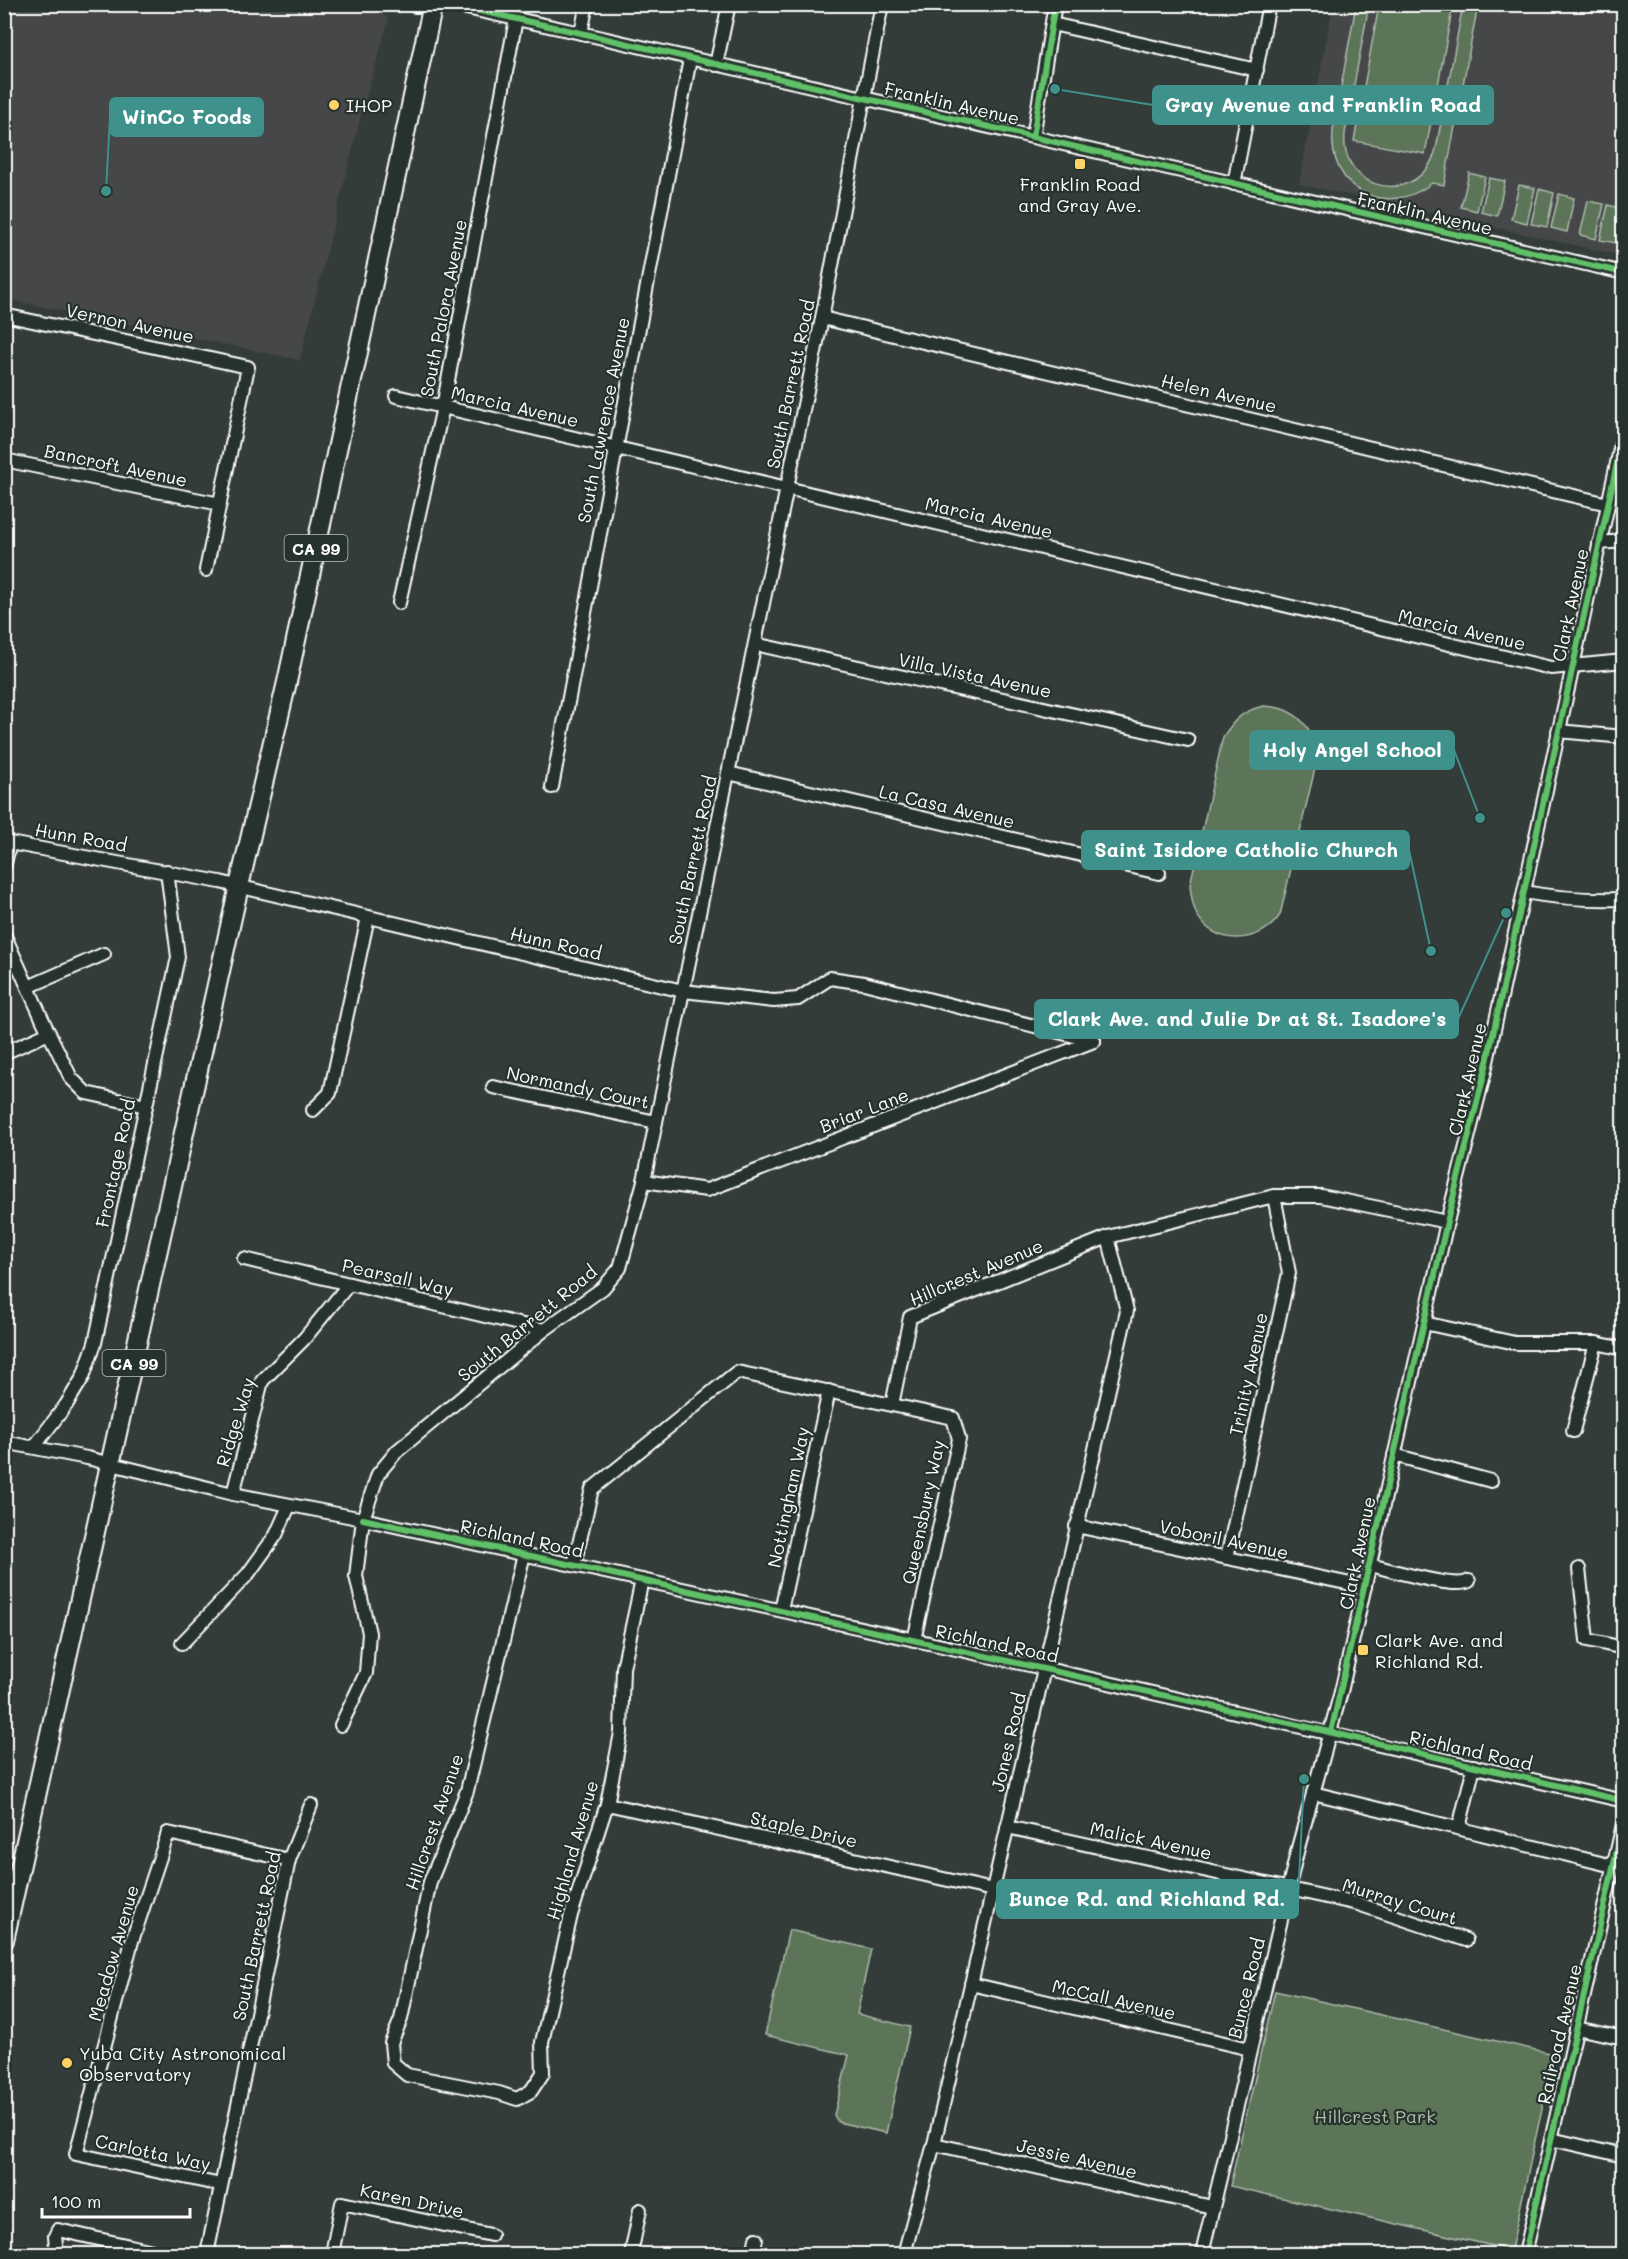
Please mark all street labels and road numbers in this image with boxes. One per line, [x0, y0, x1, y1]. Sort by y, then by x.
street label: Franklin Avenue [882, 76, 1022, 130]
street label: Franklin Avenue [1355, 186, 1495, 240]
street label: South Palora Avenue [414, 217, 472, 399]
street label: South Barrett Road [760, 297, 820, 471]
street label: Vernon Avenue [64, 298, 196, 348]
street label: South Lawrence Avenue [571, 315, 635, 525]
street label: Helen Avenue [1159, 368, 1279, 418]
street label: Marcia Avenue [449, 380, 581, 432]
street label: Bancroft Avenue [42, 438, 190, 492]
street label: Marcia Avenue [923, 491, 1055, 543]
road number: CA 99 [284, 535, 348, 561]
street label: Clark Avenue [1546, 546, 1594, 664]
street label: Marcia Avenue [1396, 603, 1528, 655]
street label: Villa Vista Avenue [896, 647, 1054, 703]
street label: South Barrett Road [662, 773, 722, 947]
street label: La Casa Avenue [877, 779, 1017, 833]
street label: Hunn Road [33, 817, 129, 857]
street label: Hunn Road [508, 921, 604, 965]
street label: Clark Avenue [1442, 1020, 1492, 1138]
street label: Normandy Court [504, 1060, 652, 1114]
street label: Briar Lane [816, 1082, 912, 1138]
street label: Frontage Road [90, 1096, 140, 1230]
street label: Hillcrest Avenue [906, 1233, 1046, 1311]
street label: Pearsall Way [340, 1253, 456, 1301]
street label: South Barrett Road [452, 1259, 602, 1387]
street label: Trinity Avenue [1223, 1310, 1273, 1438]
road number: CA 99 [102, 1350, 166, 1376]
street label: Ridge Way [210, 1374, 260, 1470]
street label: Nottingham Way [761, 1424, 815, 1570]
street label: Queensbury Way [896, 1438, 950, 1586]
street label: Clark Avenue [1333, 1494, 1381, 1612]
street label: Richland Road [458, 1513, 586, 1563]
street label: Voboril Avenue [1157, 1514, 1291, 1564]
street label: Richland Road [933, 1618, 1061, 1668]
street label: Jones Road [985, 1690, 1031, 1794]
street label: Richland Road [1407, 1724, 1535, 1776]
street label: Hillcrest Avenue [399, 1751, 469, 1893]
street label: Highland Avenue [541, 1777, 603, 1923]
street label: Staple Drive [748, 1805, 860, 1853]
street label: Malick Avenue [1088, 1815, 1214, 1865]
street label: South Barrett Road [226, 1849, 286, 2023]
street label: Murray Court [1340, 1872, 1460, 1930]
street label: Meadow Avenue [82, 1882, 144, 2024]
street label: Bunce Road [1222, 1935, 1270, 2041]
street label: Railroad Avenue [1531, 1962, 1587, 2106]
street label: McCall Avenue [1050, 1973, 1178, 2025]
street label: Carlotta Way [93, 2128, 213, 2176]
street label: Jessie Avenue [1014, 2132, 1140, 2184]
street label: Karen Drive [358, 2177, 466, 2223]

